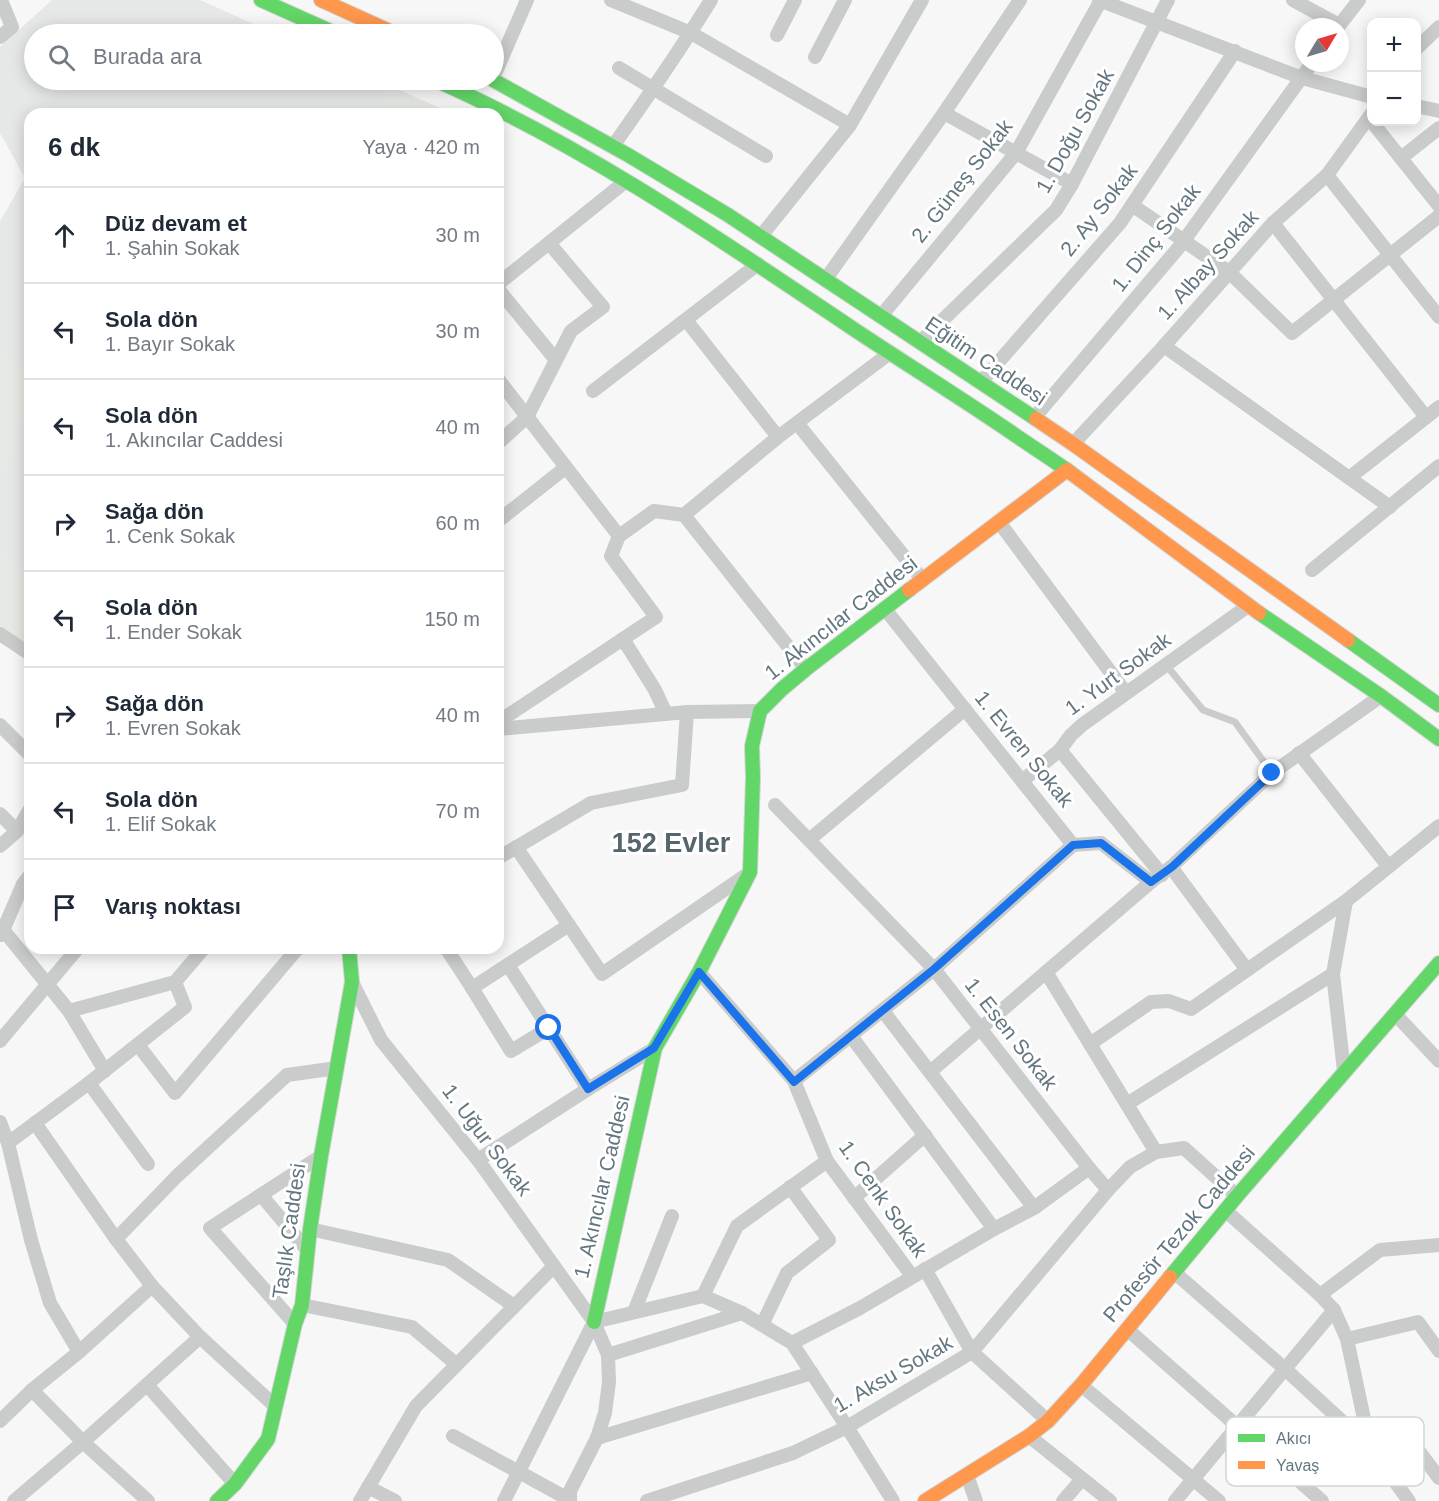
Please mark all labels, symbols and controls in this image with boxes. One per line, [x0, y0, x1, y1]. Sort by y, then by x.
north arrow [1295, 18, 1349, 72]
map controls [1367, 18, 1421, 126]
button: + [1367, 18, 1421, 72]
search box [24, 24, 504, 90]
icon: search [45, 41, 78, 74]
text: Burada ara [93, 44, 202, 69]
street label: 1. Doğu Sokak [1031, 65, 1118, 197]
button: − [1367, 72, 1421, 126]
street label: 2. Güneş Sokak [907, 114, 1017, 247]
text: 6 dk [48, 132, 100, 162]
text: Yaya · 420 m [363, 136, 480, 158]
street label: 2. Ay Sokak [1056, 159, 1142, 260]
street label: 1. Dinç Sokak [1107, 179, 1205, 296]
street label: 1. Albay Sokak [1153, 205, 1263, 324]
text: Düz devam et [105, 211, 247, 236]
icon: ahead [48, 219, 81, 252]
text: 30 m [436, 224, 480, 246]
text: 1. Şahin Sokak [105, 237, 240, 259]
text: Sola dön [105, 307, 198, 332]
street label: Eğitim Caddesi [921, 312, 1051, 410]
icon: left [48, 315, 81, 348]
text: 30 m [436, 320, 480, 342]
text: 1. Bayır Sokak [105, 333, 235, 355]
text: Sola dön [105, 403, 198, 428]
icon: left [48, 411, 81, 444]
text: 40 m [436, 416, 480, 438]
text: 1. Akıncılar Caddesi [105, 429, 283, 451]
text: Sağa dön [105, 499, 204, 524]
icon: right [48, 507, 81, 540]
text: 60 m [436, 512, 480, 534]
text: 1. Cenk Sokak [105, 525, 235, 547]
street label: 1. Akıncılar Caddesi [760, 551, 921, 684]
text: Sola dön [105, 595, 198, 620]
icon: left [48, 603, 81, 636]
text: 150 m [424, 608, 480, 630]
text: 1. Ender Sokak [105, 621, 242, 643]
street label: 1. Yurt Sokak [1061, 627, 1175, 719]
street label: 1. Evren Sokak [971, 686, 1078, 812]
text: Sağa dön [105, 691, 204, 716]
icon: right [48, 699, 81, 732]
text: 40 m [436, 704, 480, 726]
text: 1. Evren Sokak [105, 717, 241, 739]
route end [1258, 759, 1284, 785]
text: Sola dön [105, 787, 198, 812]
icon: left [48, 795, 81, 828]
text: 70 m [436, 800, 480, 822]
text: 1. Elif Sokak [105, 813, 216, 835]
district label: 152 Evler [612, 828, 731, 858]
icon: arrive [48, 891, 81, 924]
text: Varış noktası [105, 894, 241, 919]
street label: 1. Esen Sokak [961, 973, 1062, 1095]
route start [535, 1014, 561, 1040]
street label: 1. Uğur Sokak [438, 1080, 537, 1200]
street label: 1. Akıncılar Caddesi [569, 1093, 634, 1280]
street label: 1. Cenk Sokak [835, 1136, 932, 1262]
street label: Profesör Tezok Caddesi [1098, 1141, 1259, 1326]
street label: Taşlık Caddesi [268, 1162, 309, 1300]
street label: 1. Aksu Sokak [829, 1330, 957, 1417]
legend [1226, 1417, 1424, 1486]
text: Akıcı [1276, 1430, 1312, 1447]
text: Yavaş [1276, 1457, 1319, 1474]

